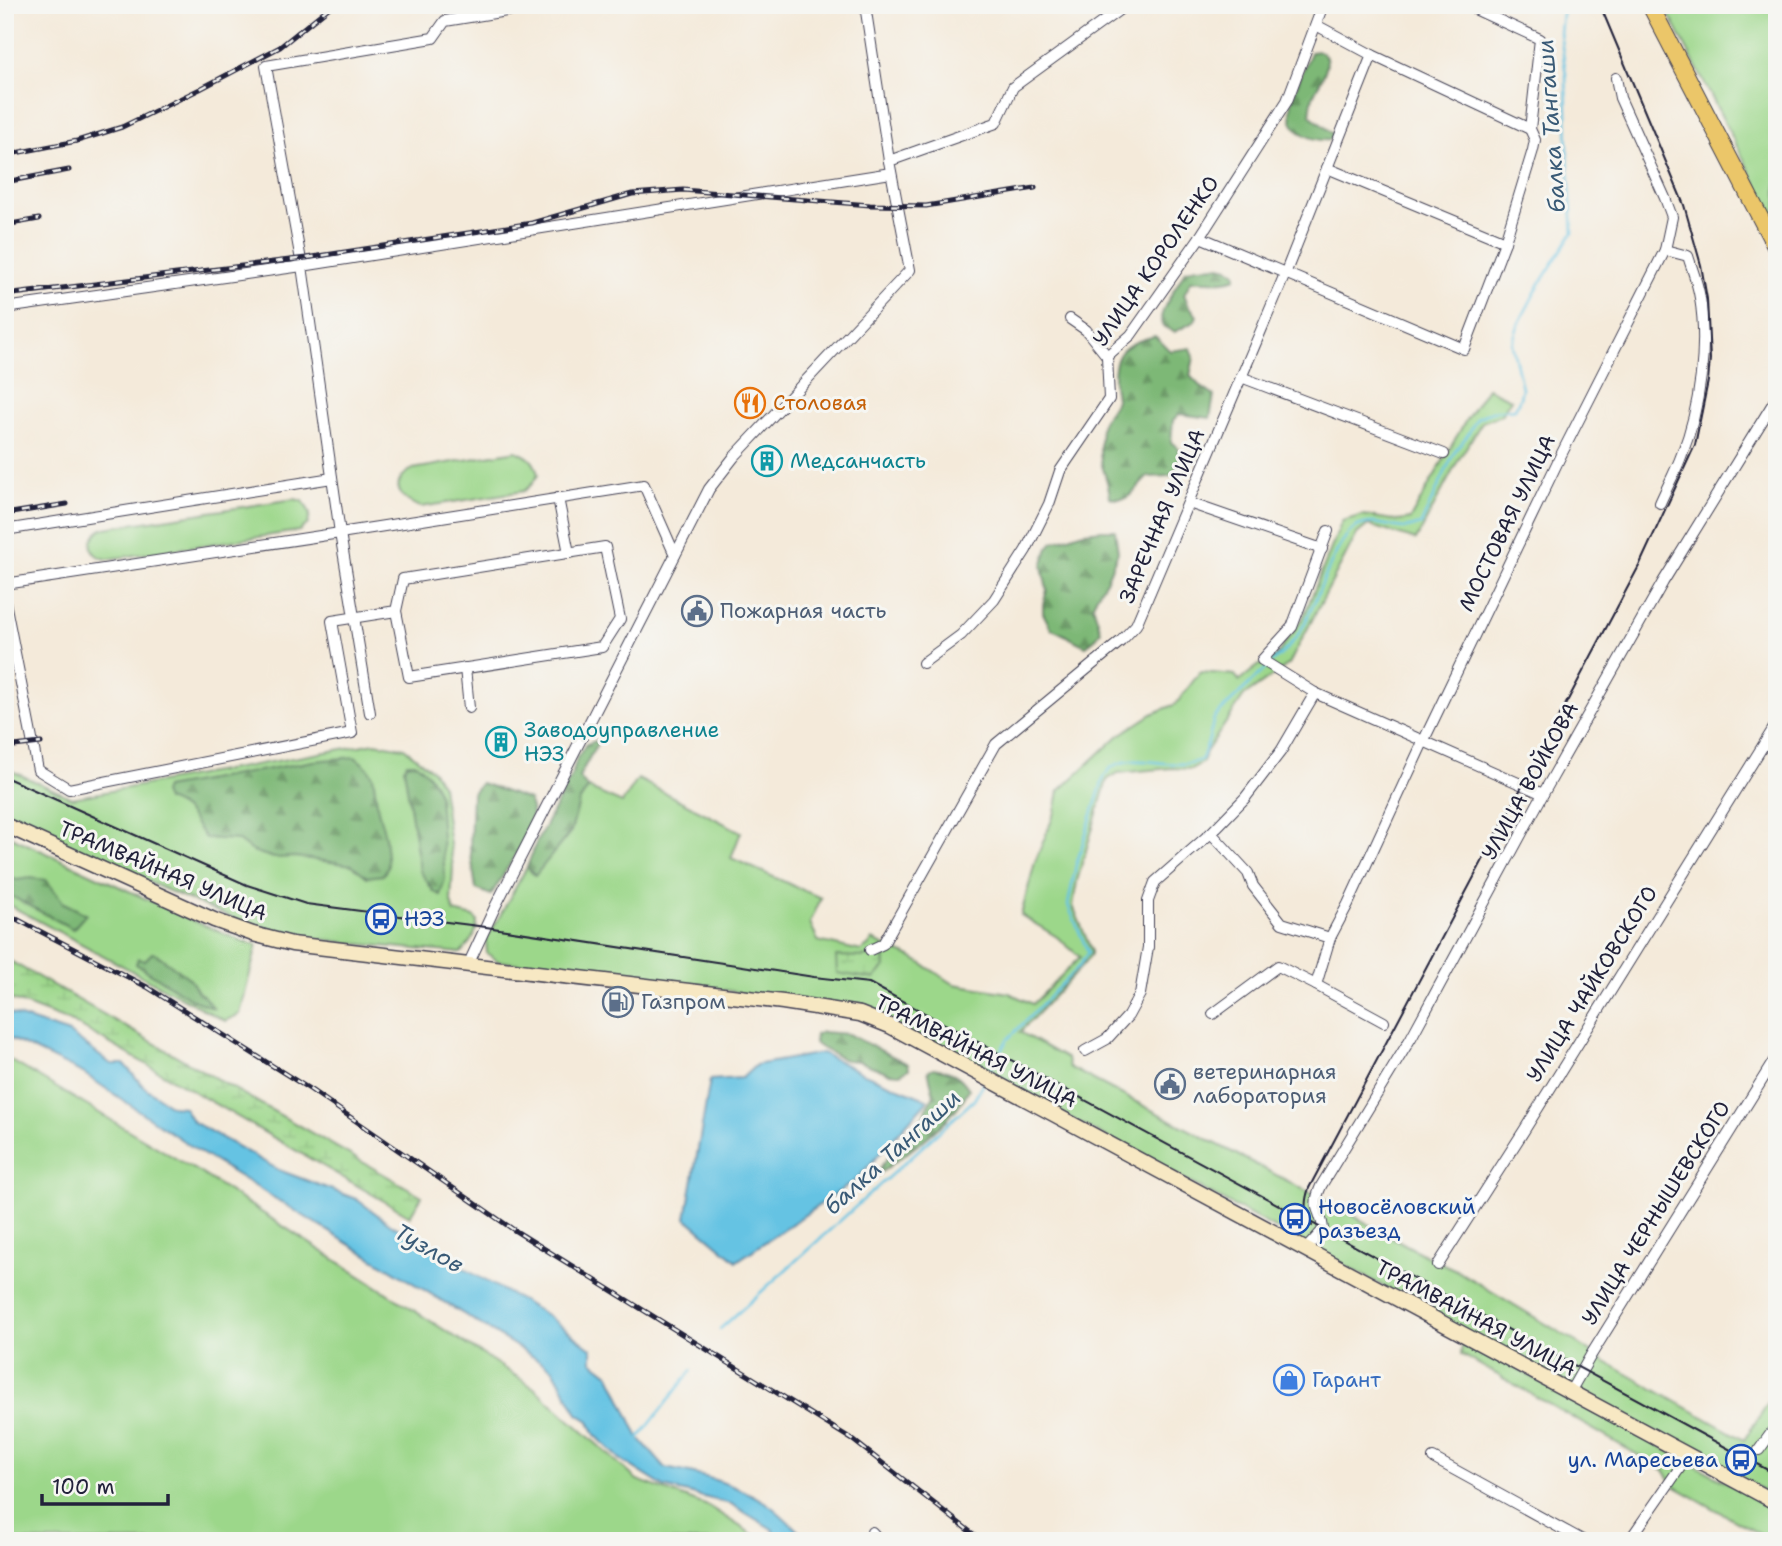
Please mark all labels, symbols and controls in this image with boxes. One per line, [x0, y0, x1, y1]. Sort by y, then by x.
water label: балка Тангаши [1530, 38, 1572, 214]
street label: УЛИЦА КОРОЛЕНКО [1087, 170, 1225, 352]
restaurant icon: Столовая [733, 386, 767, 420]
place label: Столовая [773, 389, 867, 417]
street label: ЗАРЕЧНАЯ УЛИЦА [1113, 424, 1211, 608]
street label: МОСТОВАЯ УЛИЦА [1452, 430, 1562, 616]
building icon: Медсанчасть [750, 444, 784, 478]
place label: Медсанчасть [790, 447, 926, 475]
public building icon: Пожарная часть [680, 594, 714, 628]
place label: Пожарная часть [720, 597, 886, 625]
street label: УЛИЦА ВОЙКОВА [1475, 697, 1585, 865]
place label: Заводоуправление НЭЗ [524, 716, 719, 768]
building icon: Заводоуправление НЭЗ [484, 725, 518, 759]
street label: ТРАМВАЙНАЯ УЛИЦА [55, 815, 271, 927]
street label: УЛИЦА ЧАЙКОВСКОГО [1520, 881, 1664, 1087]
bus stop icon: НЭЗ [364, 902, 398, 936]
place label: НЭЗ [404, 905, 445, 933]
fuel station icon: Газпром [601, 985, 635, 1019]
place label: Газпром [641, 988, 726, 1016]
street label: ТРАМВАЙНАЯ УЛИЦА [870, 988, 1082, 1114]
place label: ветеринарная лаборатория [1193, 1058, 1337, 1110]
public building icon: ветеринарная лаборатория [1153, 1067, 1187, 1101]
water label: балка Тангаши [817, 1083, 967, 1221]
street label: УЛИЦА ЧЕРНЫШЕВСКОГО [1575, 1095, 1737, 1331]
place label: Новосёловский разъезд [1318, 1193, 1476, 1245]
bus stop icon: Новосёловский разъезд [1278, 1202, 1312, 1236]
water label: Тузлов [389, 1216, 469, 1280]
street label: ТРАМВАЙНАЯ УЛИЦА [1371, 1253, 1581, 1383]
shop icon: Гарант [1272, 1363, 1306, 1397]
place label: Гарант [1312, 1366, 1381, 1394]
bus stop icon: ул. Маресьева [1724, 1443, 1758, 1477]
place label: ул. Маресьева [1568, 1446, 1718, 1474]
scale bar [42, 1462, 168, 1506]
text: 100 m [52, 1473, 115, 1501]

